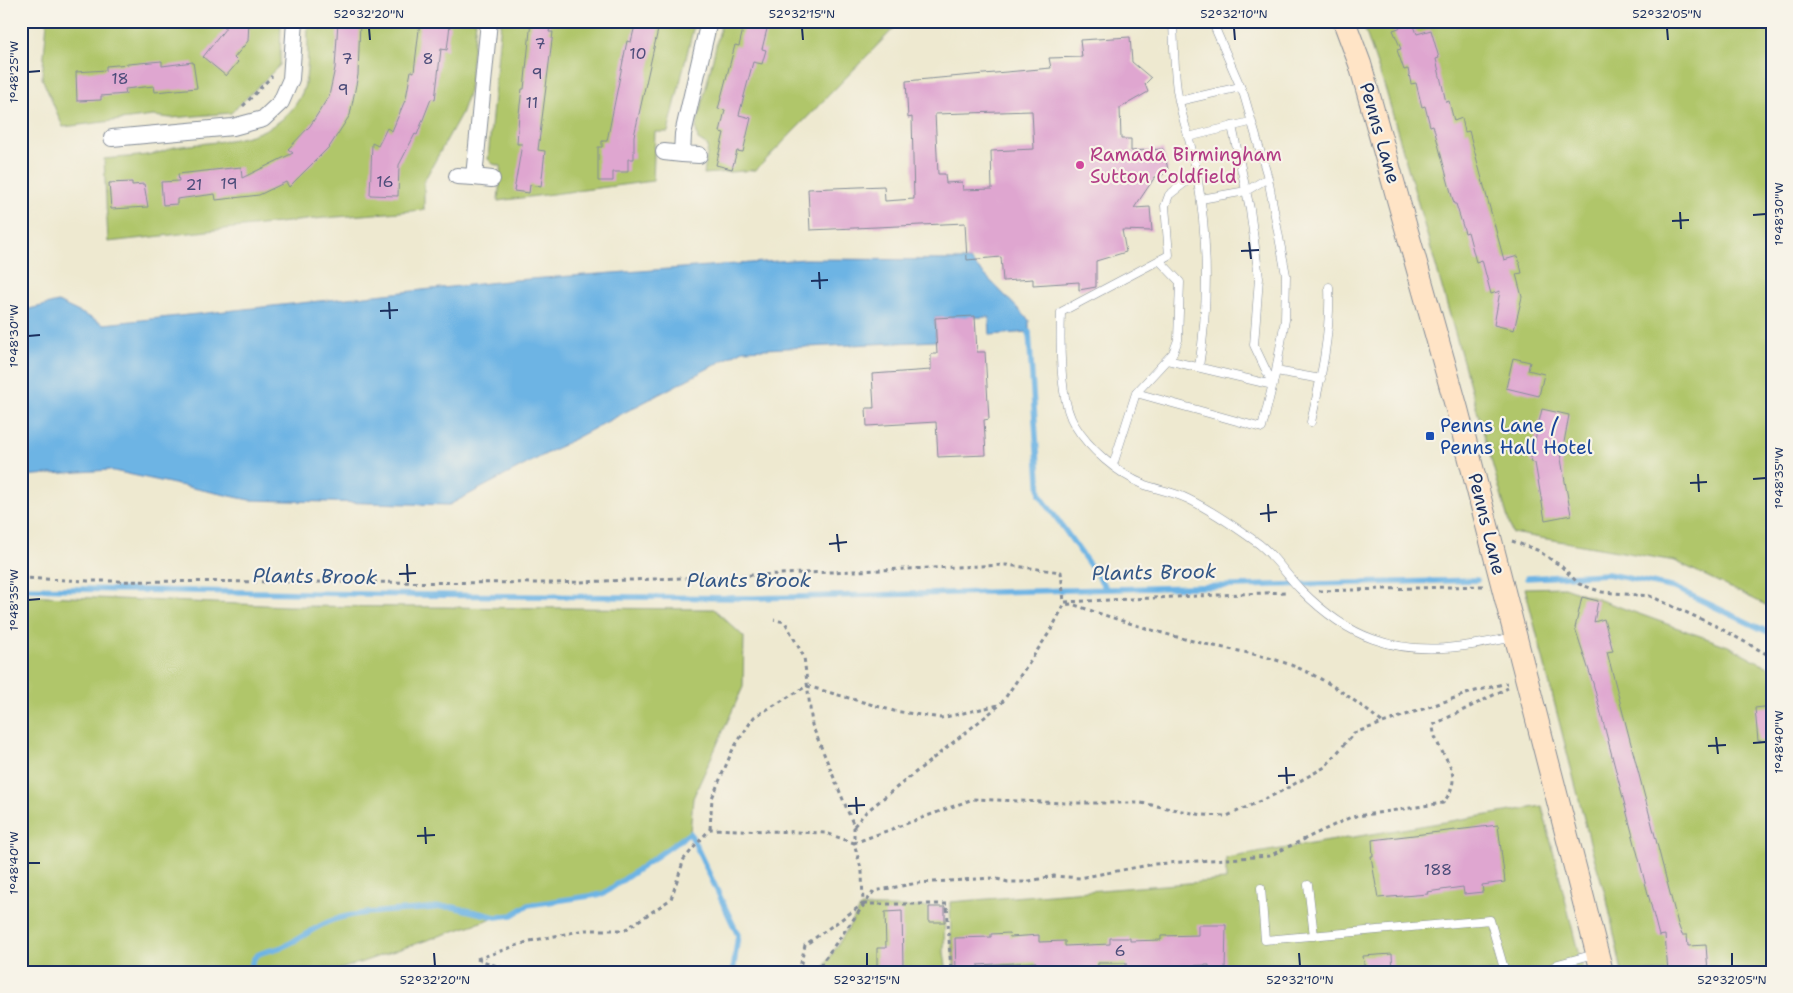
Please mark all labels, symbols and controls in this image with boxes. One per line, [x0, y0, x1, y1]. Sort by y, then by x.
text: 52°32'20"N [334, 6, 404, 22]
text: 52°32'15"N [769, 6, 835, 22]
text: 52°32'10"N [1200, 6, 1268, 22]
text: 52°32'05"N [1632, 6, 1702, 22]
house number: 7 [534, 33, 546, 54]
text: 1°48'25"W [6, 41, 22, 103]
house number: 10 [629, 43, 647, 64]
house number: 7 [341, 48, 353, 69]
house number: 8 [422, 48, 434, 69]
house number: 9 [531, 63, 543, 84]
house number: 18 [111, 68, 129, 89]
house number: 9 [337, 79, 349, 100]
street label: Penns Lane [1354, 79, 1406, 187]
house number: 11 [526, 92, 538, 113]
place label: Ramada Birmingham Sutton Coldfield [1090, 142, 1282, 189]
marker: Ramada Birmingham Sutton Coldfield [1074, 159, 1086, 171]
house number: 16 [376, 171, 394, 192]
house number: 19 [220, 173, 238, 194]
house number: 21 [185, 174, 203, 195]
text: 1°48'30"W [1771, 182, 1787, 246]
text: 1°48'30"W [6, 304, 22, 368]
place label: Penns Lane / Penns Hall Hotel [1440, 413, 1593, 460]
marker: Penns Lane / Penns Hall Hotel [1424, 430, 1436, 442]
text: 1°48'35"W [1771, 447, 1787, 509]
street label: Penns Lane [1462, 470, 1512, 578]
water label: Plants Brook [1092, 558, 1217, 586]
water label: Plants Brook [253, 562, 378, 590]
water label: Plants Brook [687, 567, 812, 593]
text: 1°48'35"W [6, 569, 22, 631]
text: 1°48'40"W [1771, 710, 1787, 774]
text: 1°48'40"W [6, 831, 22, 895]
house number: 188 [1424, 859, 1452, 880]
house number: 6 [1114, 940, 1126, 961]
text: 52°32'20"N [400, 972, 470, 988]
text: 52°32'15"N [834, 972, 900, 988]
text: 52°32'10"N [1266, 972, 1334, 988]
text: 52°32'05"N [1697, 972, 1767, 988]

